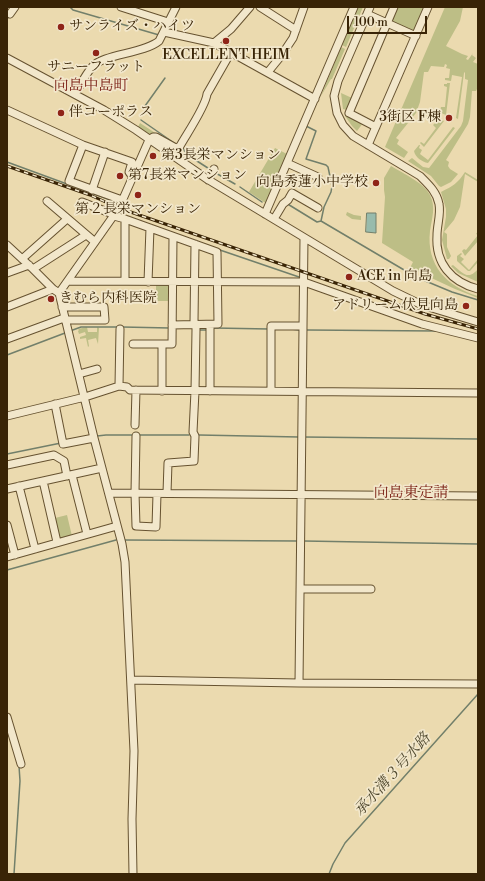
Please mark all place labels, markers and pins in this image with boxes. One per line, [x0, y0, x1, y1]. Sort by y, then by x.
place label: サンライズ・ハイツ [69, 19, 195, 35]
marker: サンライズ・ハイツ [56, 22, 66, 32]
marker: EXCELLENT HEIM [221, 36, 231, 46]
marker: サニーフラット [91, 48, 101, 58]
place label: EXCELLENT HEIM [162, 48, 290, 64]
place label: サニーフラット [47, 60, 145, 76]
place label: 伴コーポラス [69, 105, 153, 121]
marker: 伴コーポラス [56, 108, 66, 118]
place label: 3街区 F棟 [379, 110, 441, 126]
marker: 3街区 F棟 [444, 113, 454, 123]
place label: 第3長栄マンション [161, 148, 281, 164]
marker: 第3長栄マンション [148, 151, 158, 161]
place label: 第7長栄マンション [128, 168, 247, 184]
marker: 第7長栄マンション [115, 171, 125, 181]
place label: 向島秀蓮小中学校 [256, 175, 368, 191]
marker: 向島秀蓮小中学校 [371, 178, 381, 188]
marker: 第２長栄マンション [133, 190, 143, 200]
place label: 第２長栄マンション [75, 202, 201, 218]
place label: ACE in 向島 [357, 269, 432, 285]
marker: ACE in 向島 [344, 272, 354, 282]
place label: きむら内科医院 [59, 291, 157, 307]
marker: きむら内科医院 [46, 294, 56, 304]
place label: アドリーム伏見向島 [332, 298, 458, 314]
marker: アドリーム伏見向島 [461, 301, 471, 311]

